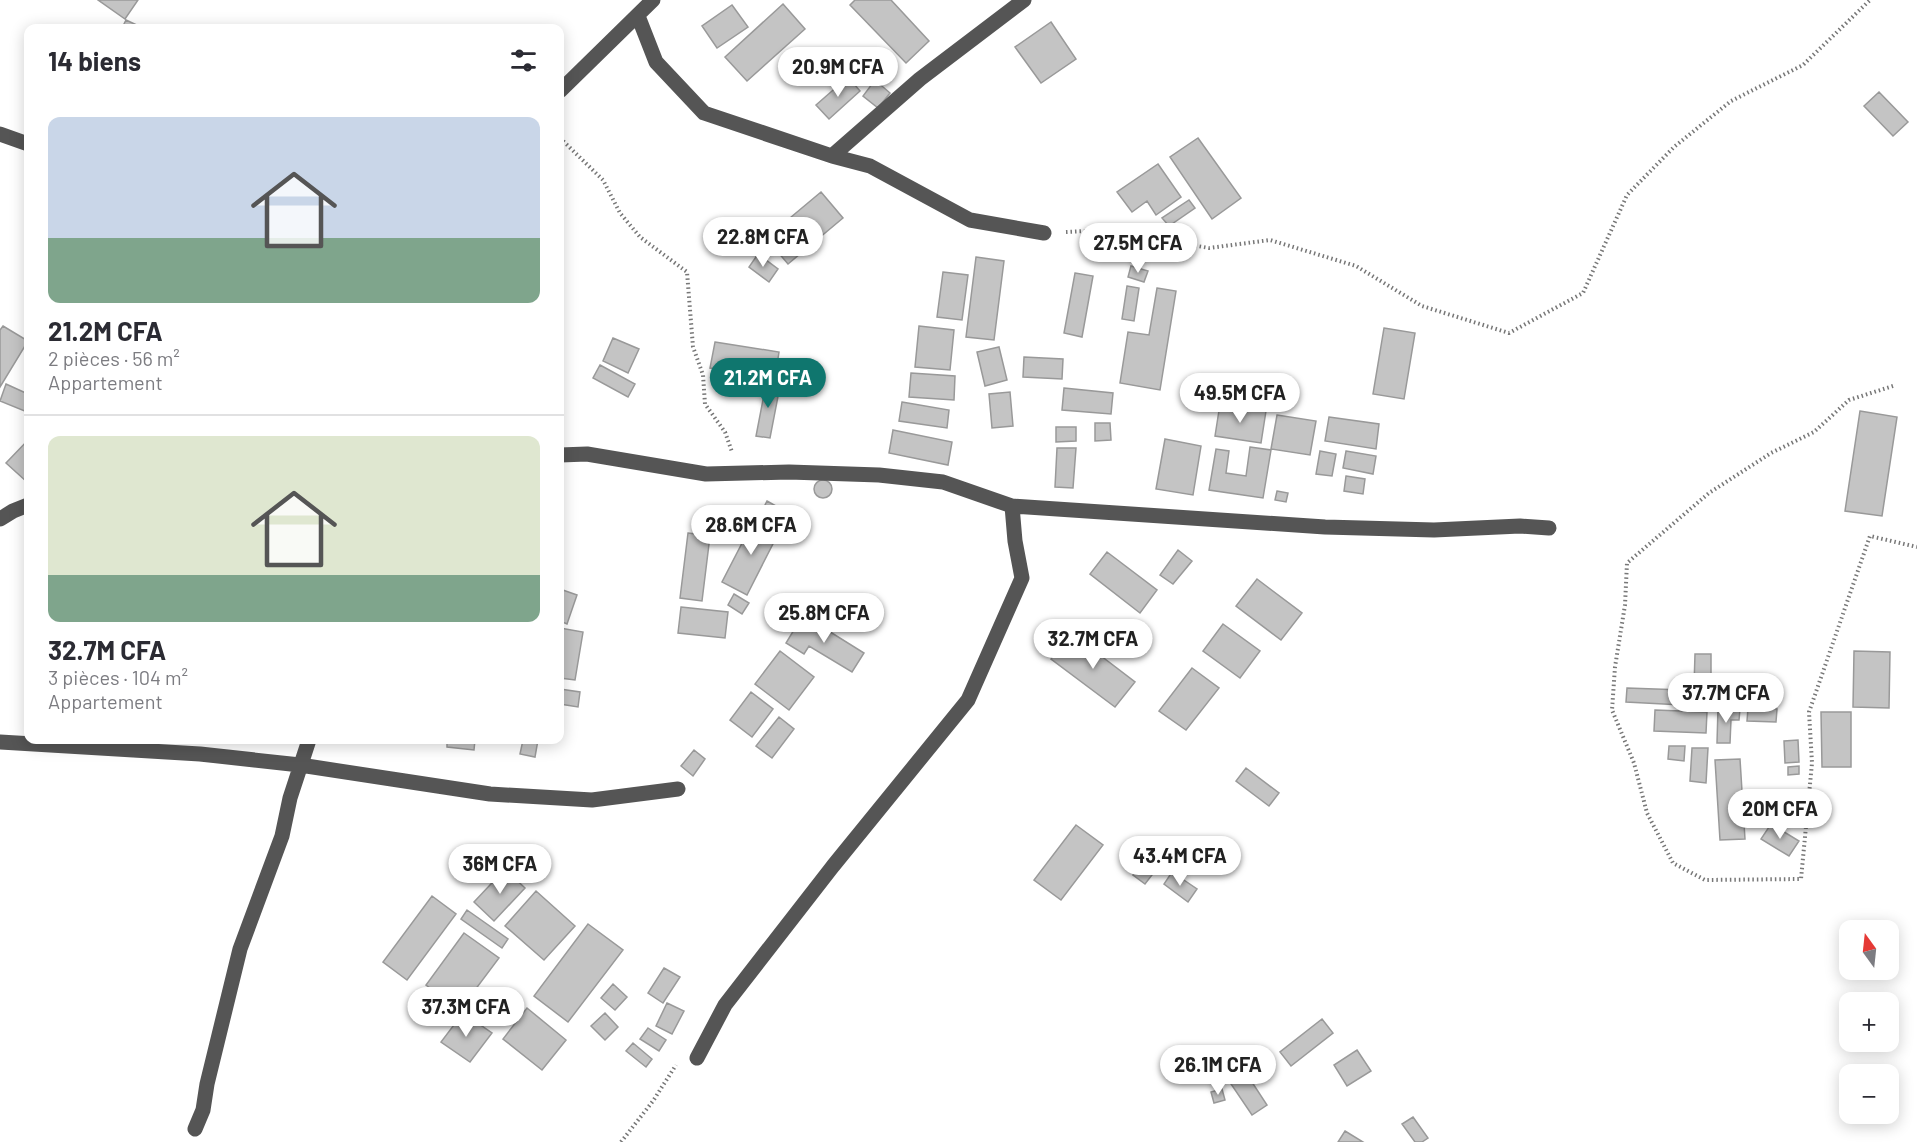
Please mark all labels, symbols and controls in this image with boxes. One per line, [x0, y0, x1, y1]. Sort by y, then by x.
icon: filters [507, 44, 540, 77]
text: 14 biens [48, 45, 141, 76]
pin: 20.9M CFA [769, 47, 907, 98]
text: 20.9M CFA [792, 54, 884, 78]
icon: home [240, 156, 348, 264]
pin: 22.8M CFA [694, 217, 832, 268]
pin: 27.5M CFA [1069, 223, 1207, 274]
text: 22.8M CFA [717, 224, 809, 248]
text: 27.5M CFA [1093, 230, 1183, 254]
text: 21.2M CFA [48, 315, 163, 346]
text: 2 pièces · 56 m² [48, 346, 180, 370]
pin: 21.2M CFA [699, 358, 837, 409]
text: 21.2M CFA [724, 365, 812, 389]
text: Appartement [48, 370, 163, 394]
pin: 49.5M CFA [1171, 373, 1309, 424]
text: 49.5M CFA [1194, 380, 1286, 404]
icon: home [240, 475, 348, 583]
pin: 28.6M CFA [682, 505, 820, 556]
text: 28.6M CFA [705, 512, 797, 536]
pin: 25.8M CFA [755, 593, 893, 644]
text: 25.8M CFA [778, 600, 870, 624]
pin: 32.7M CFA [1024, 619, 1162, 670]
text: 32.7M CFA [1048, 626, 1138, 650]
text: 32.7M CFA [48, 634, 166, 665]
text: 3 pièces · 104 m² [48, 665, 188, 689]
pin: 37.7M CFA [1657, 673, 1795, 724]
text: 37.7M CFA [1682, 680, 1770, 704]
text: Appartement [48, 689, 163, 713]
pin: 20M CFA [1725, 789, 1835, 840]
text: 20M CFA [1742, 796, 1818, 820]
pin: 43.4M CFA [1111, 836, 1249, 887]
text: 43.4M CFA [1133, 843, 1227, 867]
pin: 36M CFA [445, 844, 555, 895]
text: 36M CFA [462, 851, 538, 875]
north arrow [1839, 920, 1899, 980]
map controls [1839, 920, 1899, 1124]
pin: 37.3M CFA [397, 987, 535, 1038]
button: + [1839, 992, 1899, 1052]
text: 37.3M CFA [421, 994, 511, 1018]
pin: 26.1M CFA [1149, 1045, 1287, 1096]
text: 26.1M CFA [1174, 1052, 1262, 1076]
button: − [1839, 1064, 1899, 1124]

